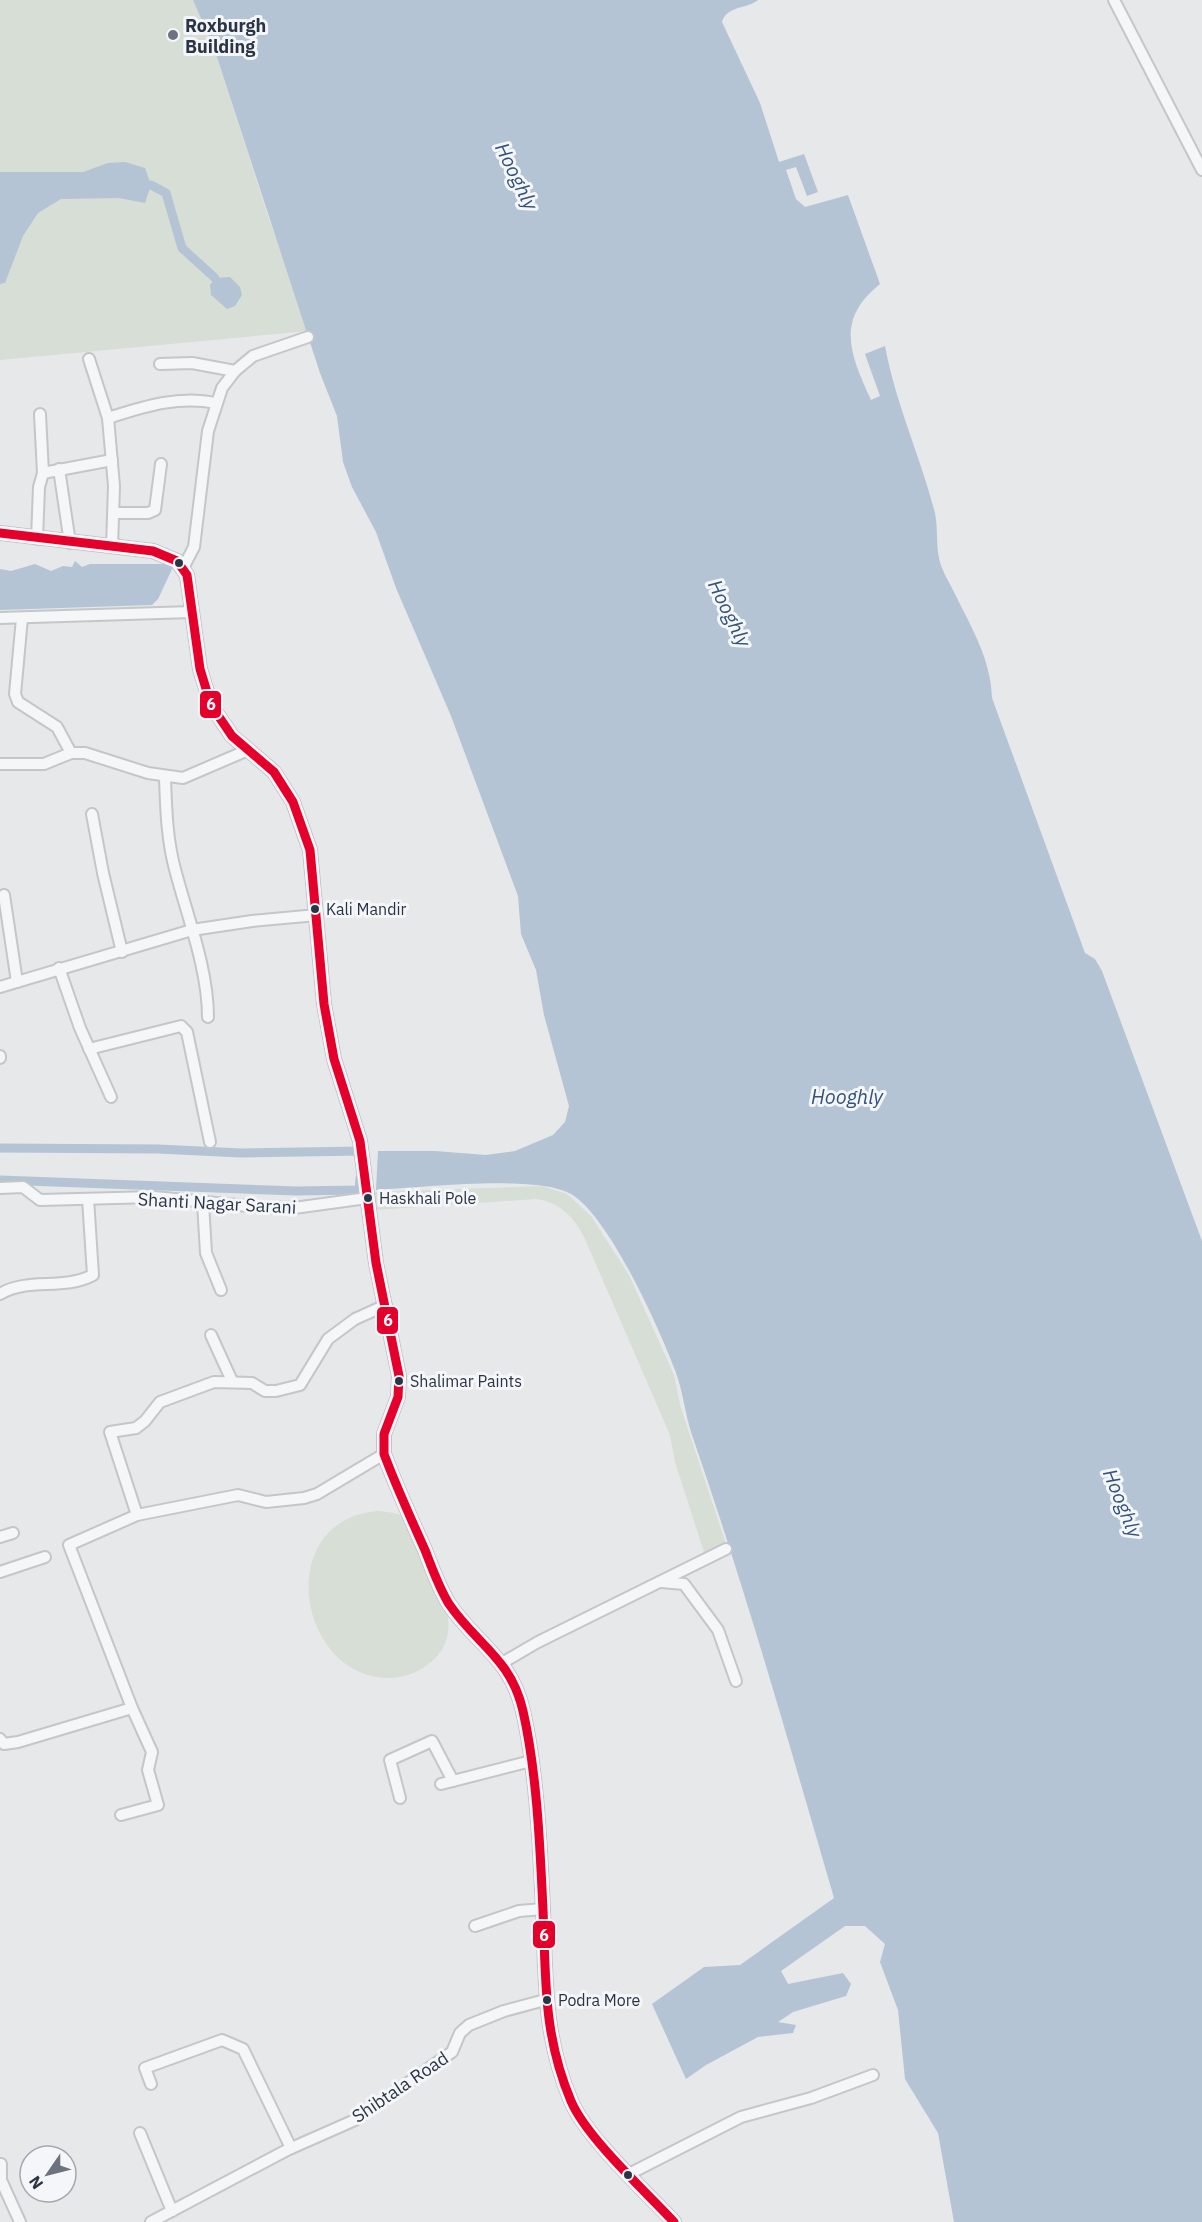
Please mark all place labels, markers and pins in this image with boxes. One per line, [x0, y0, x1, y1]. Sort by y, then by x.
place label: Roxburgh Building [185, 14, 266, 58]
marker: Roxburgh Building [166, 28, 180, 42]
unlabelled marker [173, 557, 185, 569]
place label: Kali Mandir [326, 899, 406, 919]
marker: Kali Mandir [309, 903, 321, 915]
place label: Haskhali Pole [379, 1188, 477, 1208]
marker: Haskhali Pole [362, 1192, 374, 1204]
place label: Shalimar Paints [410, 1371, 522, 1391]
marker: Shalimar Paints [393, 1375, 405, 1387]
place label: Podra More [558, 1990, 640, 2010]
marker: Podra More [541, 1994, 553, 2006]
unlabelled marker [622, 2169, 634, 2181]

